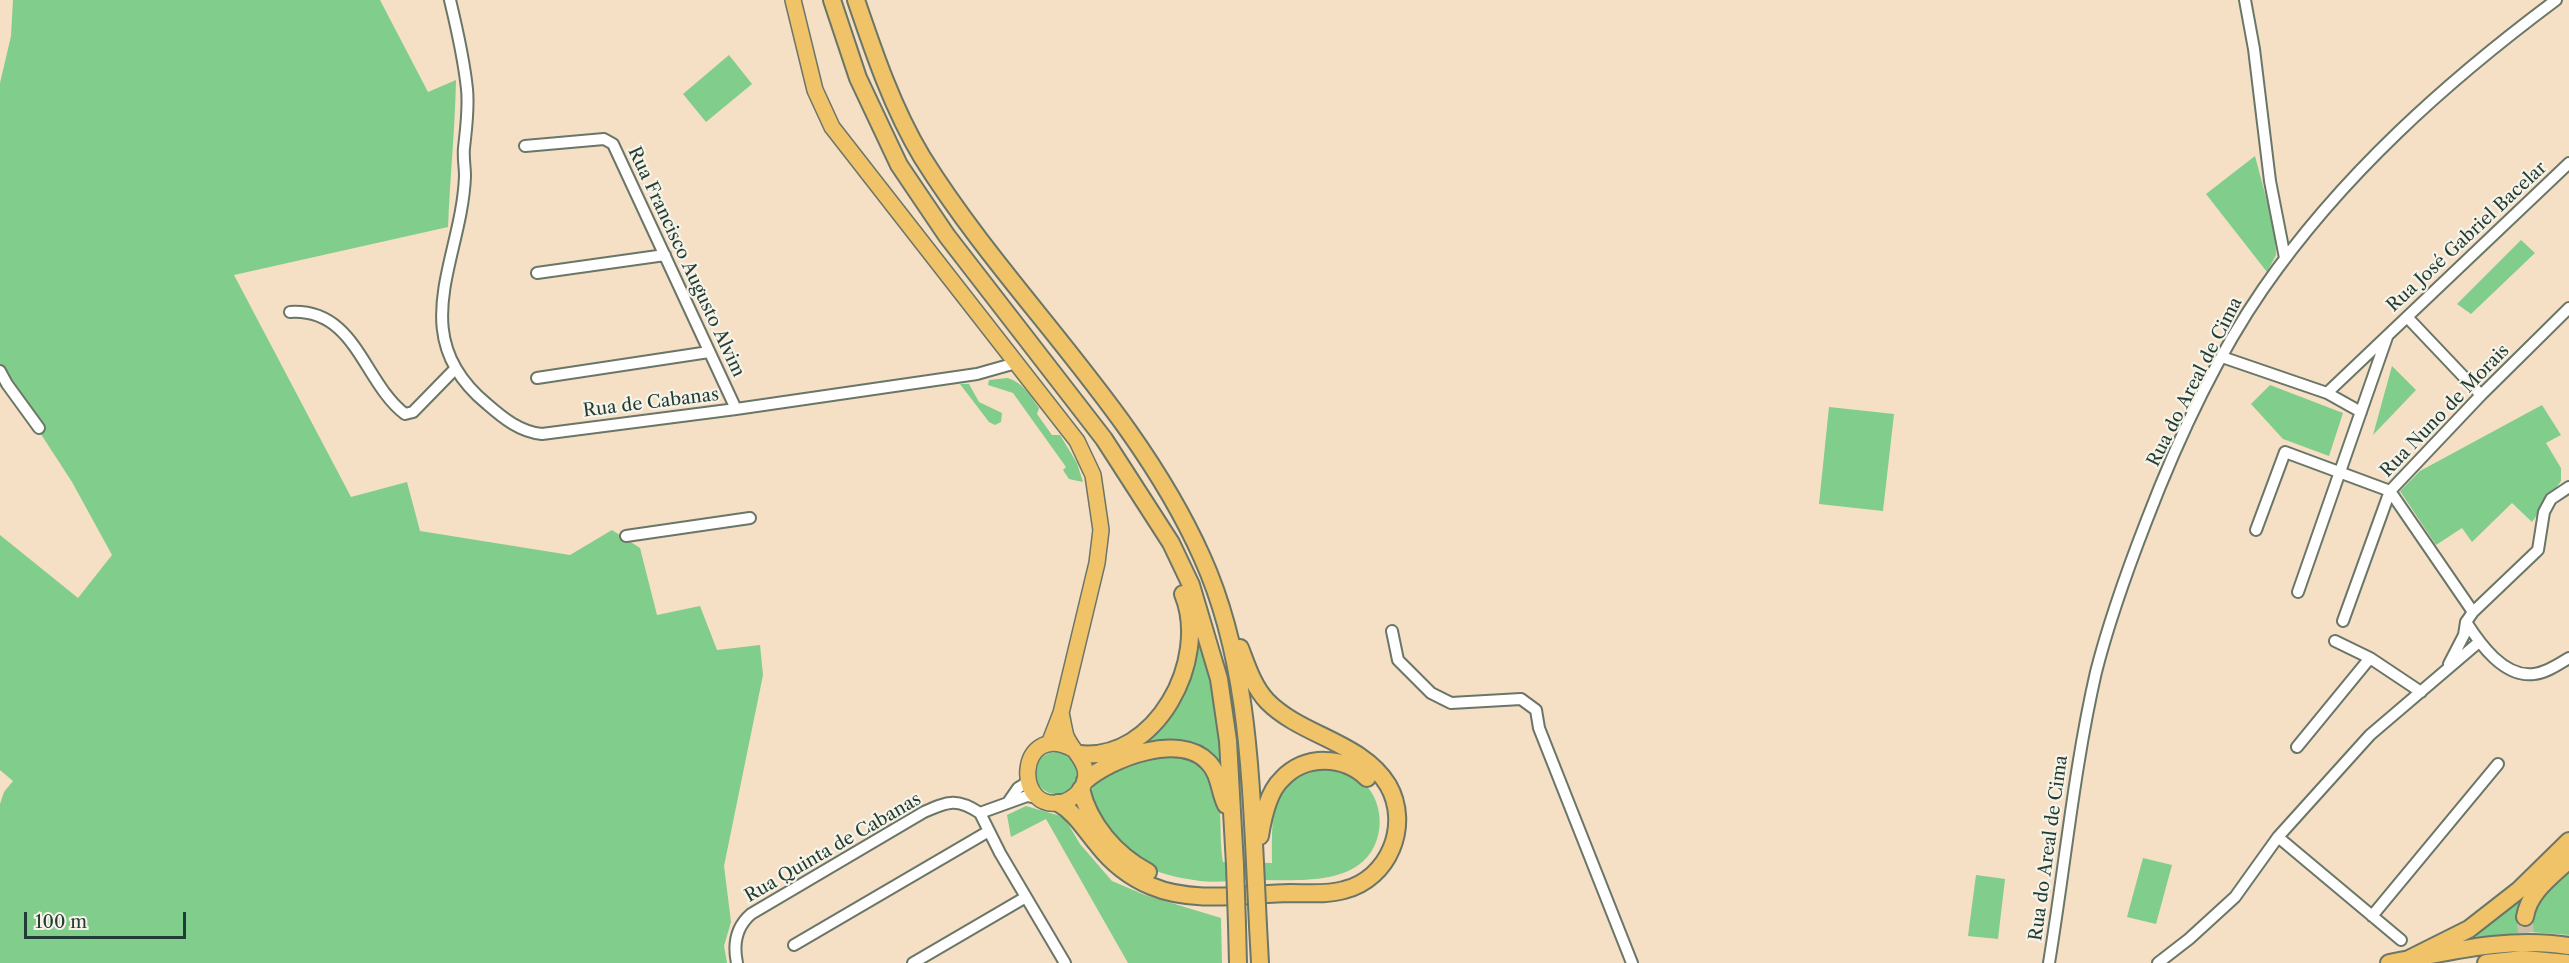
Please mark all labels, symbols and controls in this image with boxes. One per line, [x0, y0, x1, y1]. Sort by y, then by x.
street label: Rua Francisco Augusto Alvim [623, 143, 749, 381]
street label: Rua José Gabriel Bacelar [2383, 157, 2551, 317]
street label: Rua do Areal de Cima [2143, 294, 2247, 470]
street label: Rua Nuno de Morais [2376, 340, 2514, 482]
street label: Rua de Cabanas [582, 384, 720, 422]
street label: Rua do Areal de Cima [2025, 754, 2073, 942]
street label: Rua Quinta de Cabanas [741, 789, 925, 907]
scale bar [27, 900, 189, 938]
text: 100 m [35, 911, 87, 933]

